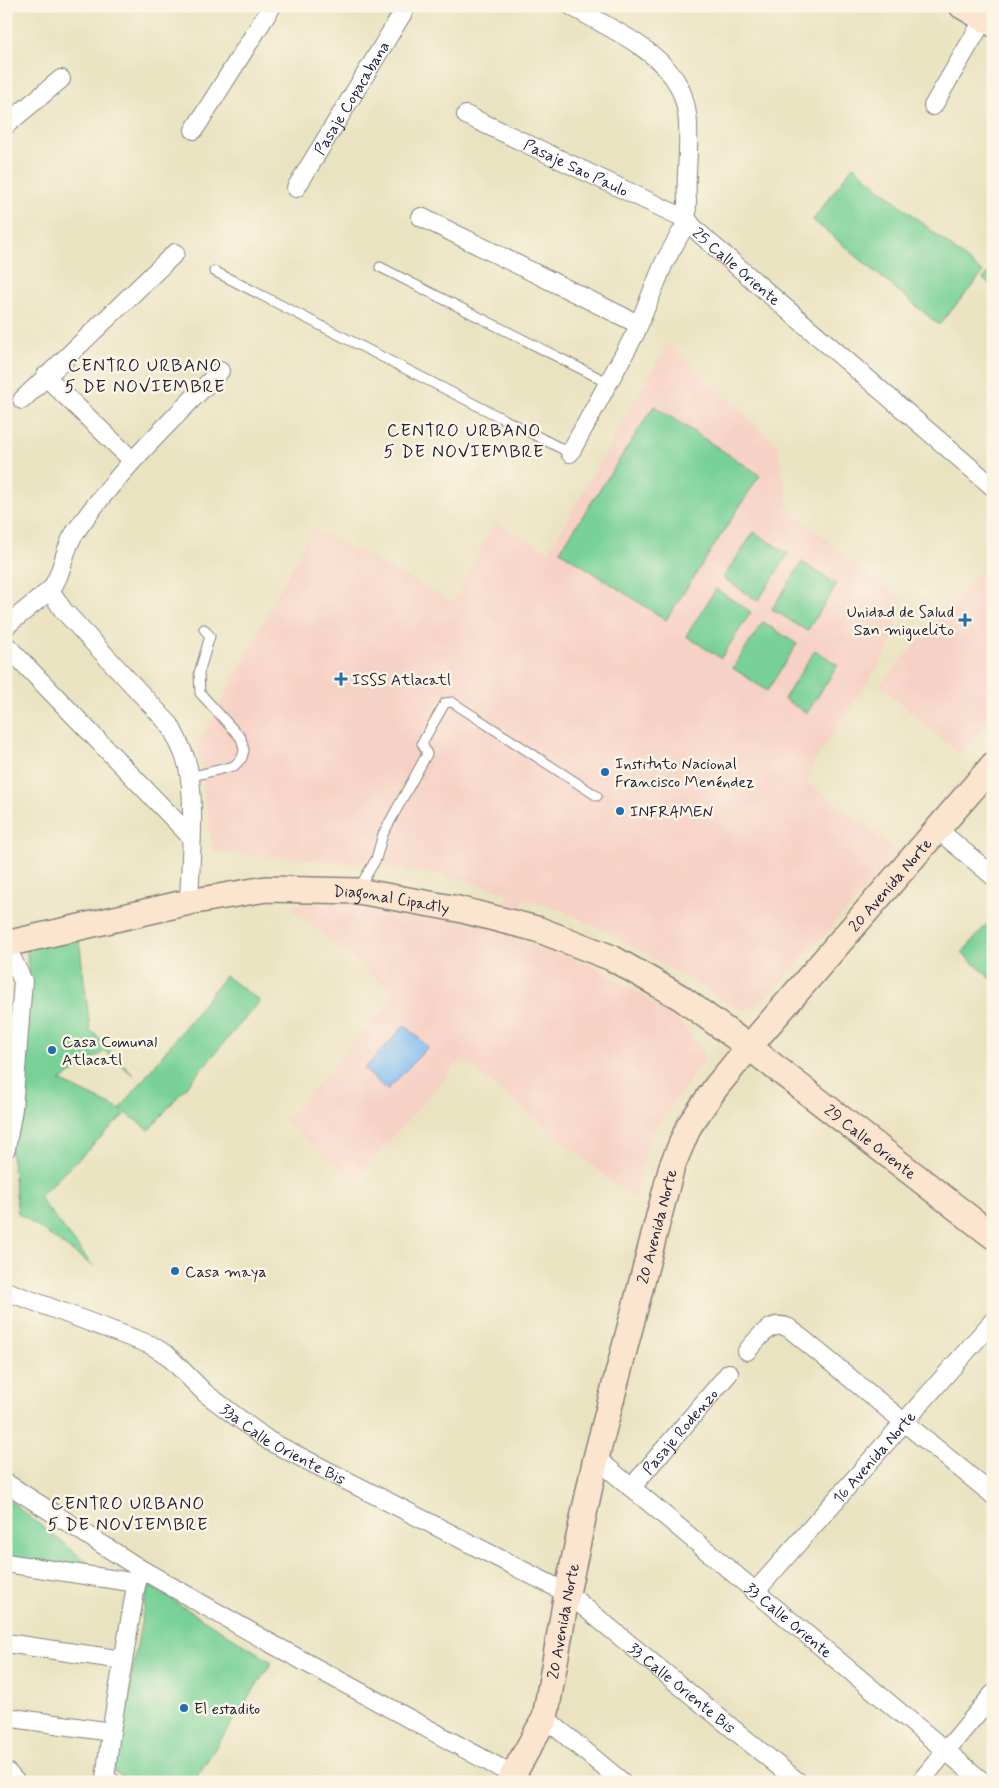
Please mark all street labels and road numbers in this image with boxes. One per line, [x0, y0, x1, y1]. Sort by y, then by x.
street label: Pasaje Copacabana [310, 37, 395, 159]
street label: Pasaje Sao Paulo [520, 135, 631, 202]
street label: 25 Calle Oriente [687, 223, 785, 311]
street label: 20 Avenida Norte [844, 834, 938, 937]
street label: Diagonal Cipactly [333, 881, 451, 919]
street label: 29 Calle Oriente [820, 1100, 921, 1185]
street label: 20 Avenida Norte [633, 1167, 683, 1286]
street label: Pasaje Rodenzo [638, 1384, 723, 1479]
street label: 33a Calle Oriente Bis [216, 1399, 349, 1490]
street label: 16 Avenida Norte [829, 1407, 922, 1508]
street label: 20 Avenida Norte [543, 1561, 585, 1681]
street label: 33 Calle Oriente [740, 1578, 837, 1664]
street label: 33 Calle Oriente Bis [623, 1638, 740, 1739]

